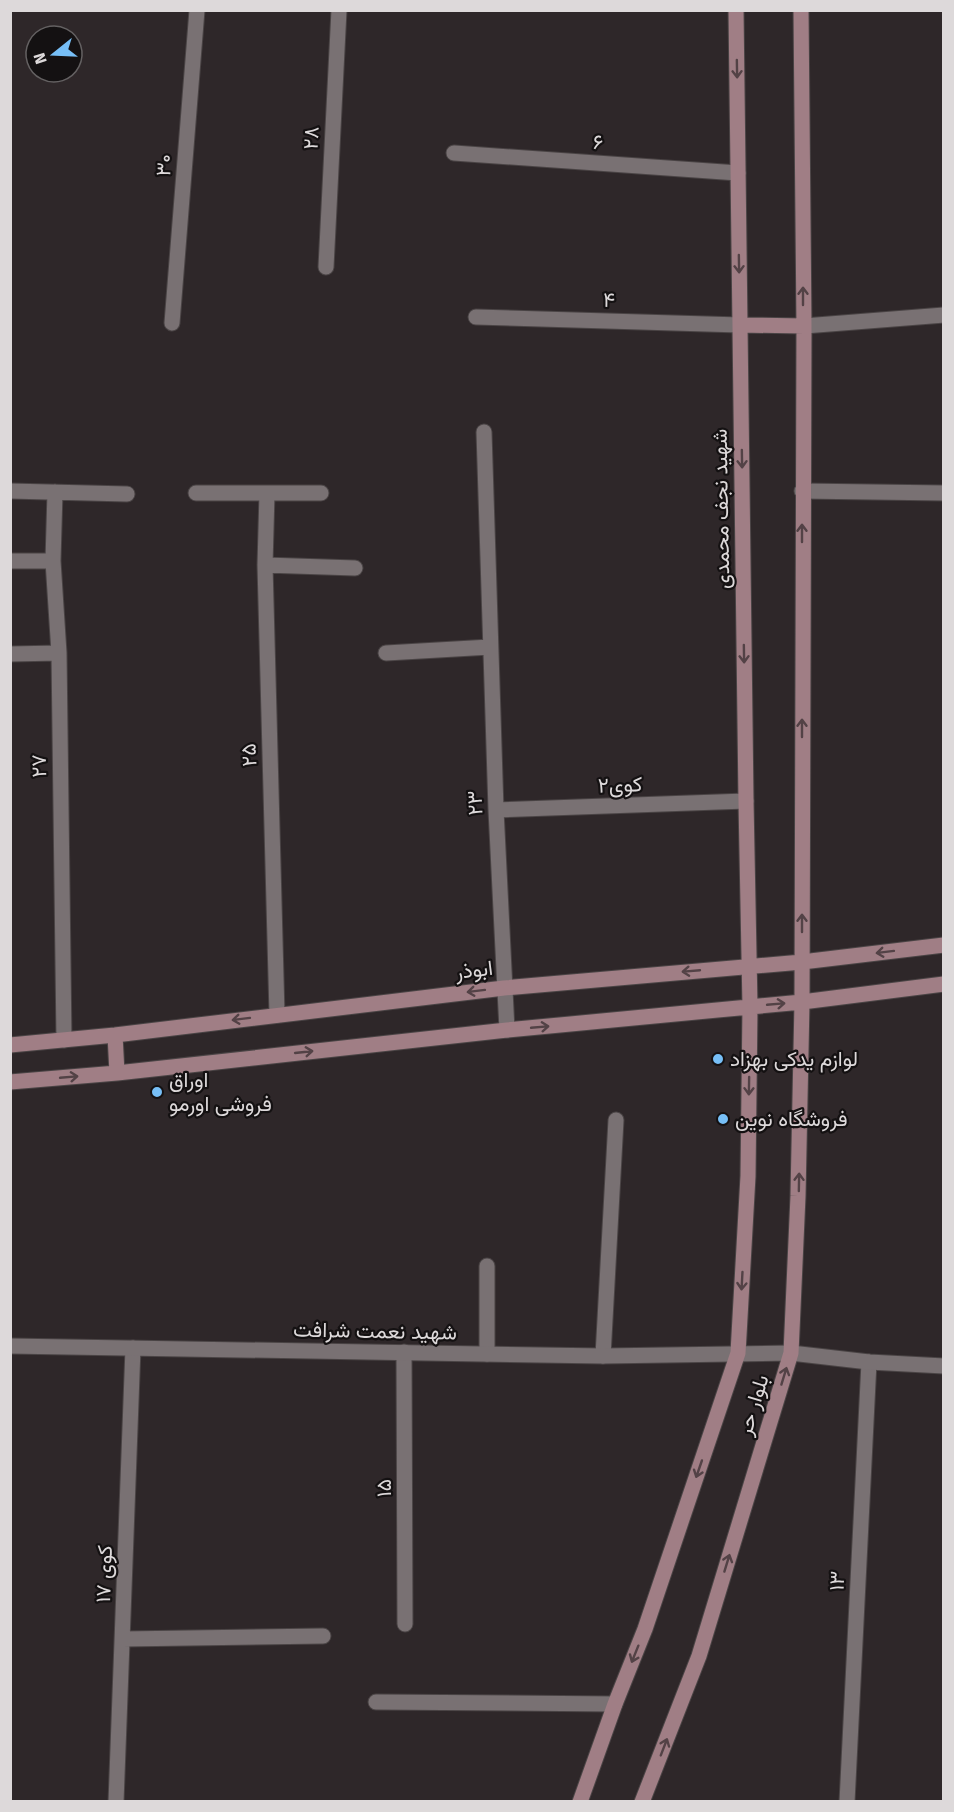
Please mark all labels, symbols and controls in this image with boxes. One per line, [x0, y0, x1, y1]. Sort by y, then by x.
north arrow [24, 24, 84, 84]
text: N [30, 51, 51, 66]
one-way arrow [731, 58, 743, 78]
street label: ۲۸ [297, 126, 325, 150]
street label: ۶ [592, 129, 604, 155]
street label: ۳۰ [150, 153, 178, 177]
one-way arrow [734, 253, 745, 273]
one-way arrow [797, 286, 809, 306]
street label: ۴ [603, 287, 615, 313]
street label: شهید نجف محمدی [707, 429, 735, 589]
one-way arrow [736, 448, 748, 468]
one-way arrow [796, 523, 808, 543]
one-way arrow [738, 643, 750, 663]
one-way arrow [796, 718, 808, 738]
street label: ۲۵ [236, 743, 262, 767]
street label: ۲۷ [26, 754, 52, 778]
street label: کوی۲ [597, 771, 643, 799]
street label: ۲۳ [462, 790, 488, 816]
one-way arrow [796, 913, 808, 933]
one-way arrow [876, 947, 896, 958]
street label: ابوذر [453, 955, 494, 985]
one-way arrow [682, 966, 702, 977]
one-way arrow [467, 986, 487, 997]
one-way arrow [766, 998, 786, 1009]
one-way arrow [232, 1014, 251, 1025]
one-way arrow [530, 1021, 550, 1032]
one-way arrow [294, 1046, 314, 1057]
place label: لوازم یدکی بهزاد [730, 1046, 858, 1073]
marker: لوازم یدکی بهزاد [711, 1052, 725, 1066]
place label: اوراق فروشی اورمو [169, 1067, 272, 1117]
one-way arrow [58, 1071, 78, 1082]
one-way arrow [743, 1076, 755, 1096]
marker: اوراق فروشی اورمو [150, 1085, 164, 1099]
place label: فروشگاه نوین [735, 1106, 848, 1132]
marker: فروشگاه نوین [716, 1112, 730, 1126]
one-way arrow [793, 1173, 804, 1193]
one-way arrow [736, 1271, 747, 1290]
street label: شهید نعمت شرافت [293, 1317, 457, 1345]
one-way arrow [779, 1367, 790, 1386]
street label: بلوار حر [731, 1372, 774, 1439]
one-way arrow [692, 1460, 703, 1478]
street label: ۱۵ [371, 1479, 397, 1497]
street label: کوی ۱۷ [90, 1545, 118, 1603]
one-way arrow [722, 1554, 733, 1573]
street label: ۱۳ [823, 1570, 851, 1592]
one-way arrow [629, 1644, 640, 1662]
one-way arrow [659, 1738, 670, 1757]

